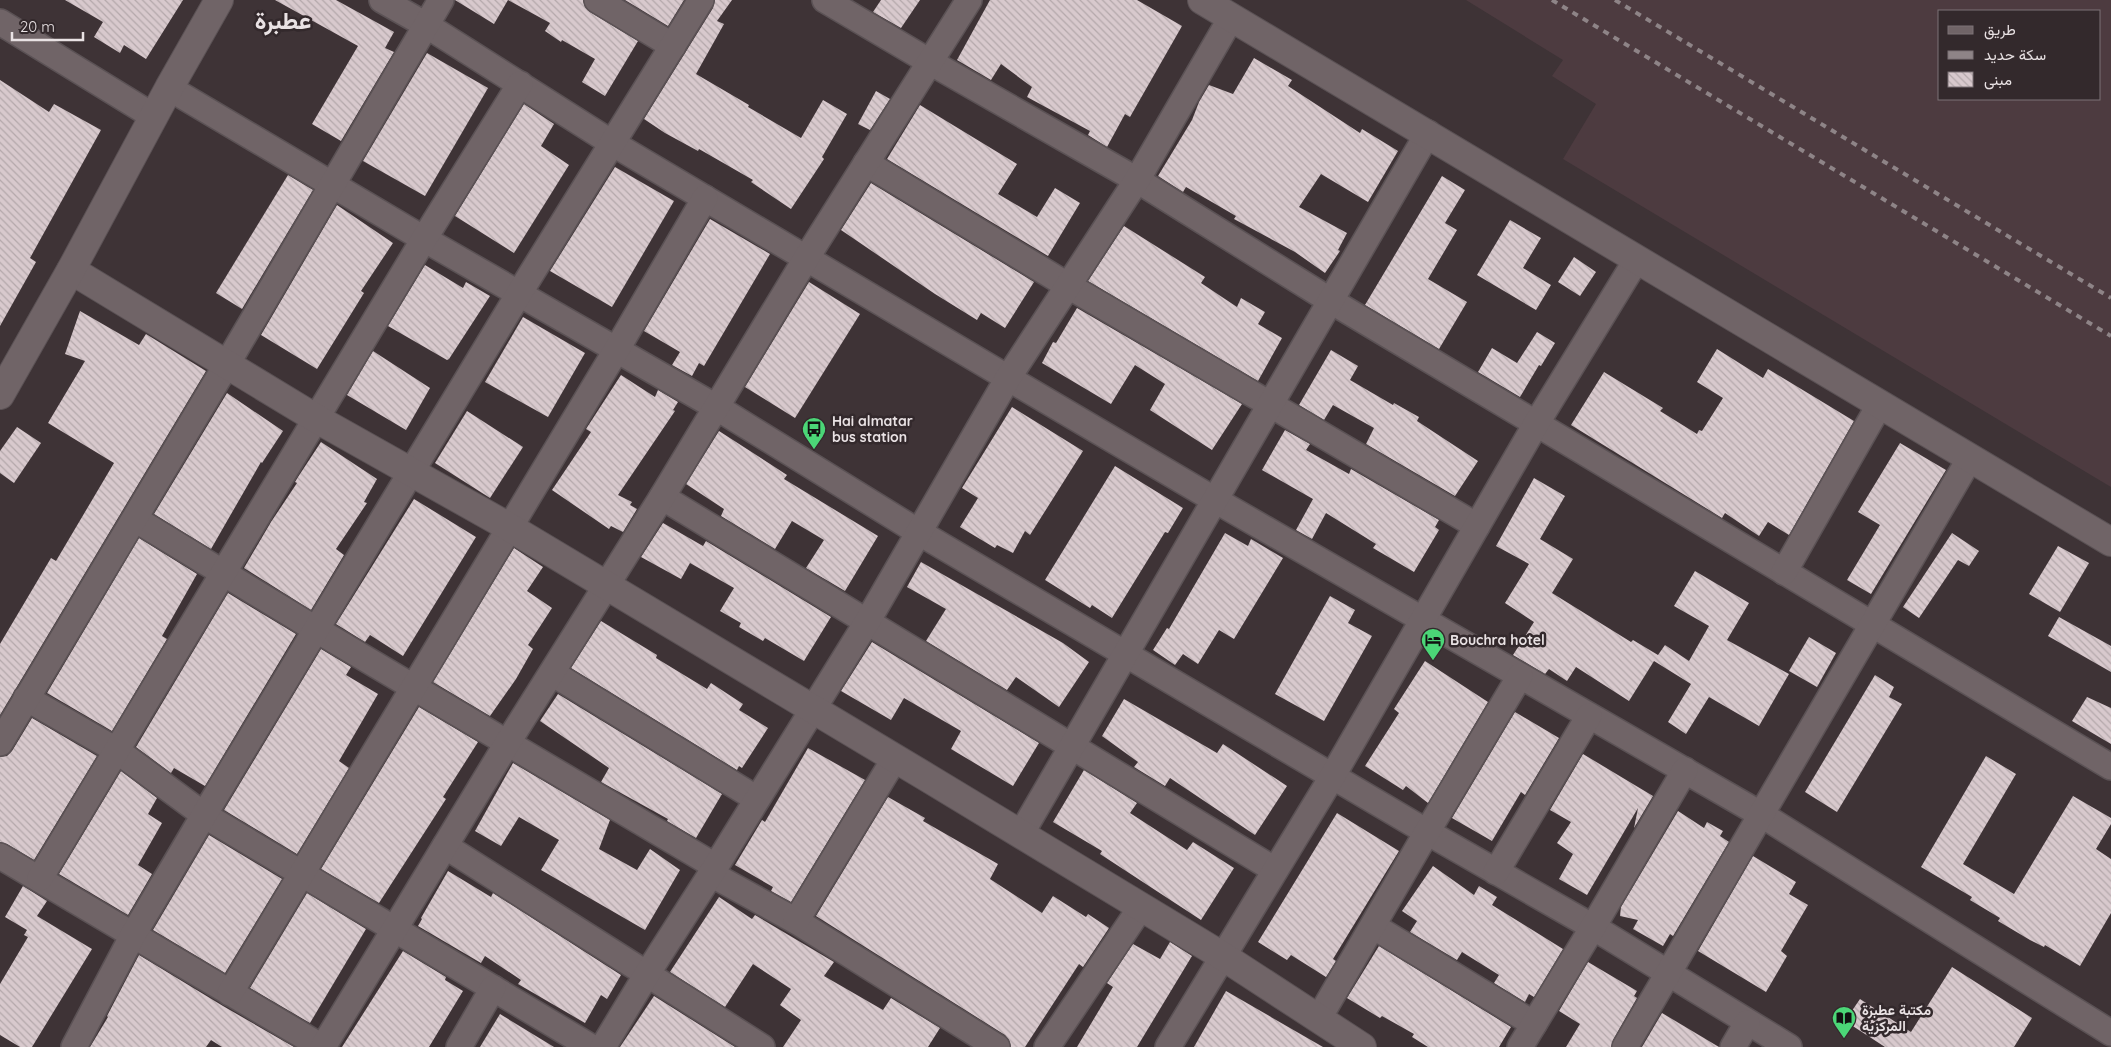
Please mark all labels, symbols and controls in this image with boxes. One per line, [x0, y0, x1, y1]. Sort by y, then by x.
district label: عطبرة [255, 5, 311, 36]
scale bar [12, 10, 84, 42]
legend [1938, 10, 2101, 100]
text: 20 m [20, 17, 55, 36]
text: طريق [1984, 20, 2016, 40]
text: سكة حديد [1984, 45, 2046, 64]
text: مبنى [1984, 70, 2012, 90]
place label: Hai almatar bus station [832, 412, 913, 446]
bus stop icon: Hai almatar bus station [801, 416, 827, 450]
hotel icon: Bouchra hotel [1420, 627, 1446, 661]
place label: Bouchra hotel [1450, 631, 1545, 649]
place label: مكتبة عطبرة المركزية [1862, 1001, 1931, 1035]
library icon: مكتبة عطبرة المركزية [1831, 1005, 1857, 1039]

